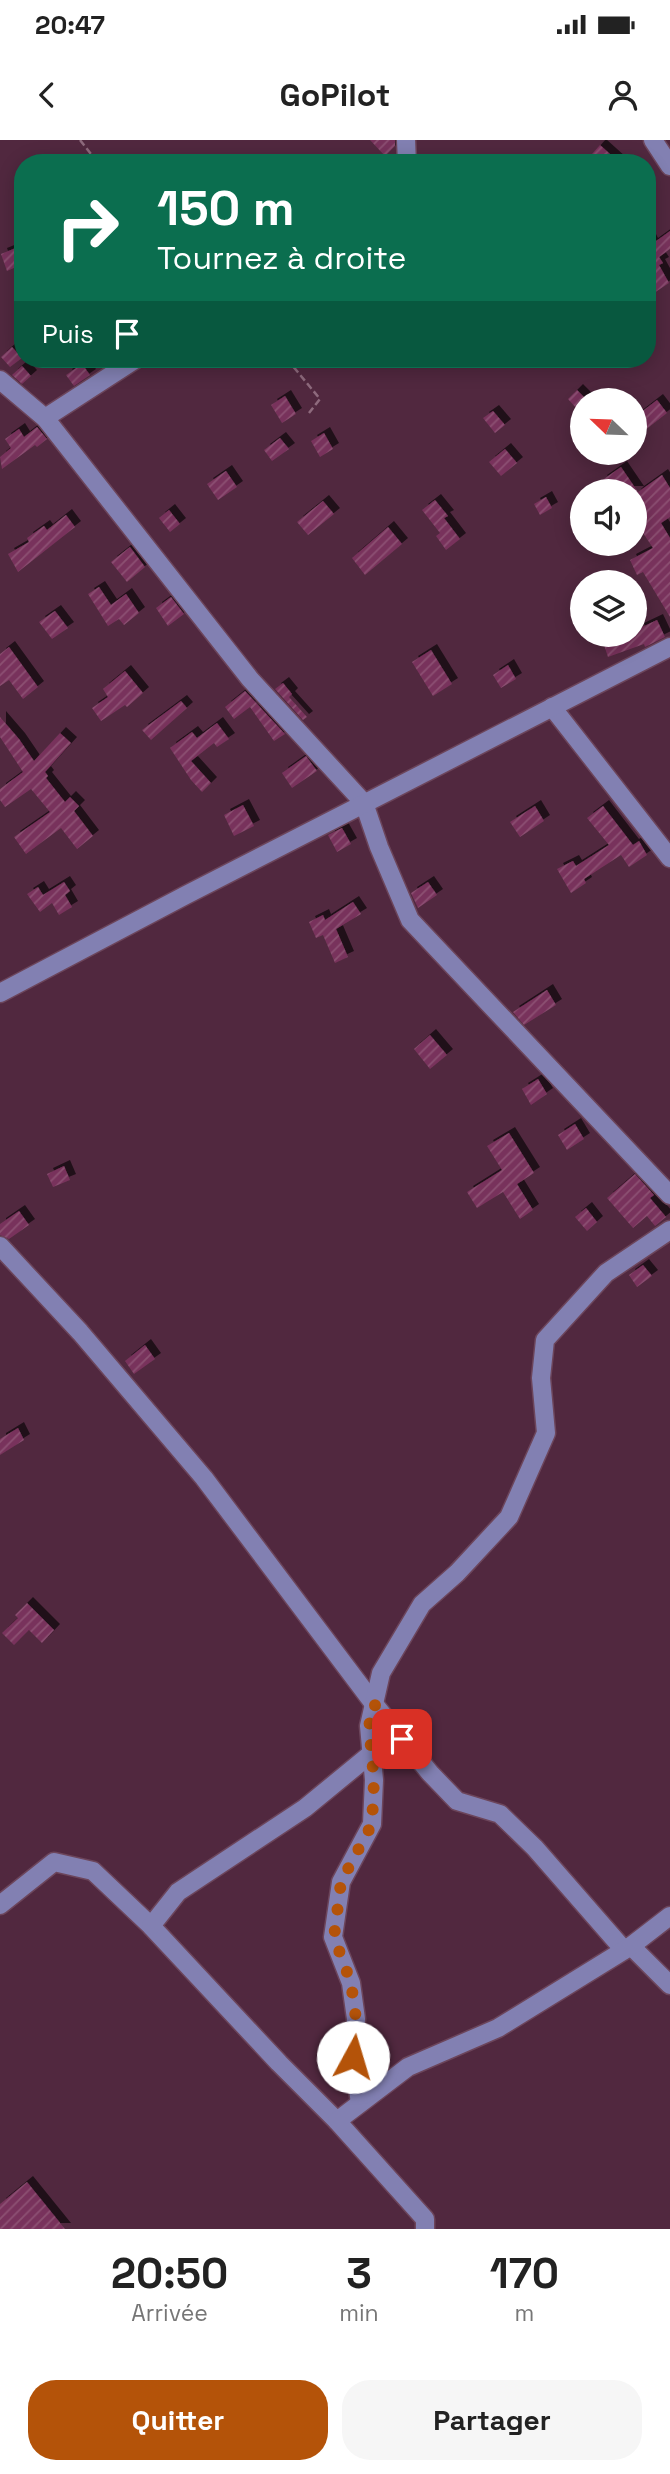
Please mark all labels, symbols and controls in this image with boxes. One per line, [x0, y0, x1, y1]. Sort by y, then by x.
text: 20:47 [35, 8, 105, 42]
text: GoPilot [280, 75, 390, 115]
icon: back [28, 76, 66, 114]
icon: person [604, 76, 642, 114]
text: 150 m [157, 177, 295, 239]
icon: right [42, 182, 133, 273]
text: Tournez à droite [157, 238, 406, 278]
icon: arrive [108, 315, 146, 353]
text: Puis [42, 317, 94, 351]
north arrow [570, 388, 648, 466]
map controls [570, 388, 647, 647]
button: sound [570, 479, 647, 556]
button: layers [570, 570, 647, 647]
pin [372, 1709, 432, 1769]
icon: arrive [383, 1720, 421, 1758]
position arrow [316, 2020, 390, 2094]
text: 20:50 [111, 2247, 228, 2300]
text: 3 [346, 2247, 372, 2300]
text: 170 [490, 2247, 559, 2300]
text: Arrivée [131, 2298, 208, 2328]
text: min [339, 2298, 379, 2328]
text: m [514, 2298, 534, 2328]
button: Quitter [28, 2380, 328, 2460]
button: Partager [342, 2380, 642, 2460]

